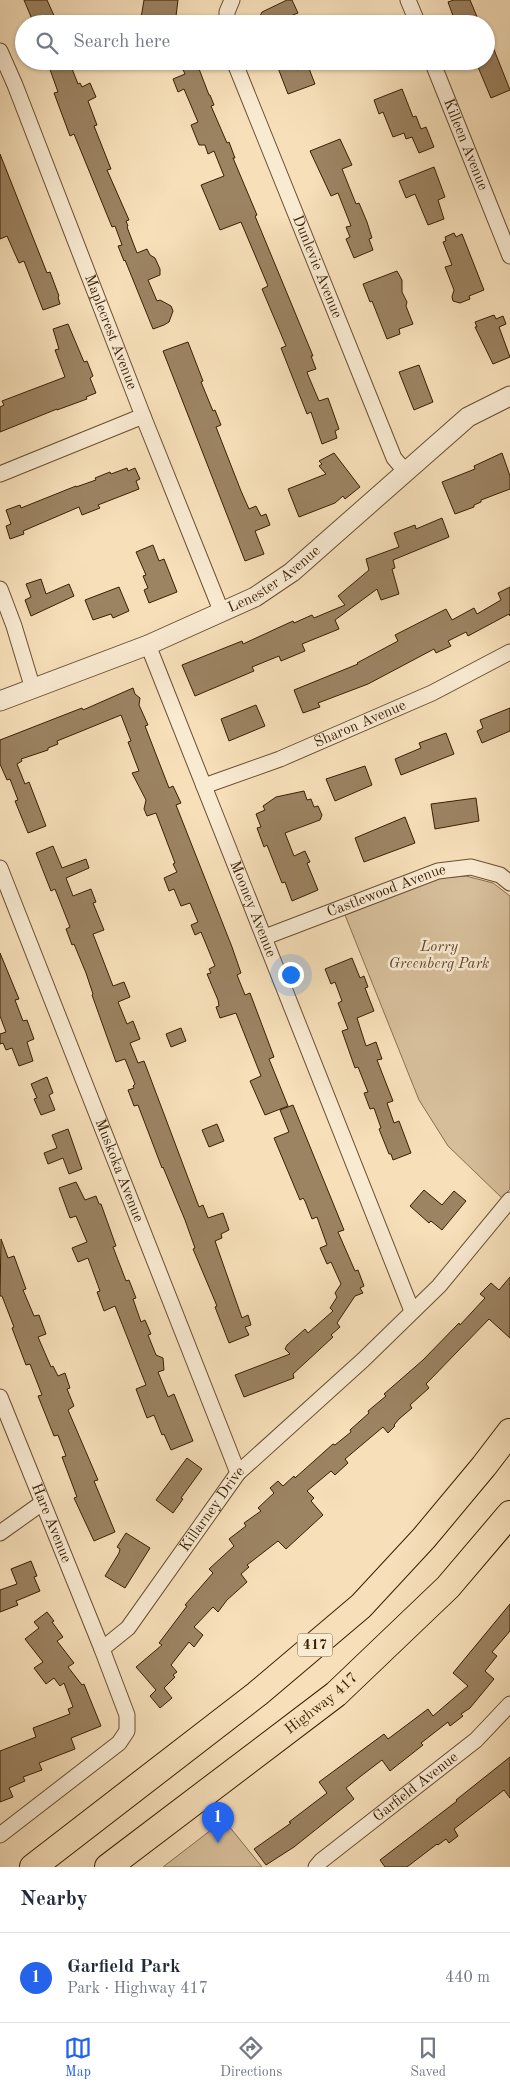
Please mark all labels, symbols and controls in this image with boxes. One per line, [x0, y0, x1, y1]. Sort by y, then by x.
search box [15, 15, 495, 70]
icon: search [33, 29, 61, 57]
text: Search here [73, 33, 170, 52]
street label: Killeen Avenue [440, 97, 490, 193]
street label: Dunlevie Avenue [290, 213, 344, 321]
street label: Maplecrest Avenue [82, 272, 140, 392]
street label: Lenester Avenue [226, 543, 323, 616]
street label: Sharon Avenue [312, 698, 408, 751]
street label: Mooney Avenue [227, 859, 279, 959]
street label: Castlewood Avenue [325, 863, 447, 920]
park label: Lorry Greenberg Park [389, 940, 489, 972]
your location [278, 962, 304, 988]
street label: Muskoka Avenue [92, 1117, 146, 1224]
street label: Killarney Drive [177, 1464, 247, 1555]
street label: Hare Avenue [28, 1481, 74, 1565]
road number: 417 [298, 1634, 332, 1656]
street label: Highway 417 [282, 1670, 361, 1737]
street label: Garfield Avenue [371, 1749, 461, 1825]
pin: 1 [202, 1802, 234, 1843]
text: Nearby [20, 1889, 88, 1910]
text: Garfield Park [67, 1958, 181, 1977]
text: 1 [31, 1970, 41, 1986]
text: 440 m [445, 1970, 490, 1986]
text: Park · Highway 417 [67, 1981, 208, 1997]
tab: Map [64, 2034, 92, 2081]
tab: Directions [220, 2034, 282, 2081]
tab: Saved [410, 2034, 446, 2081]

